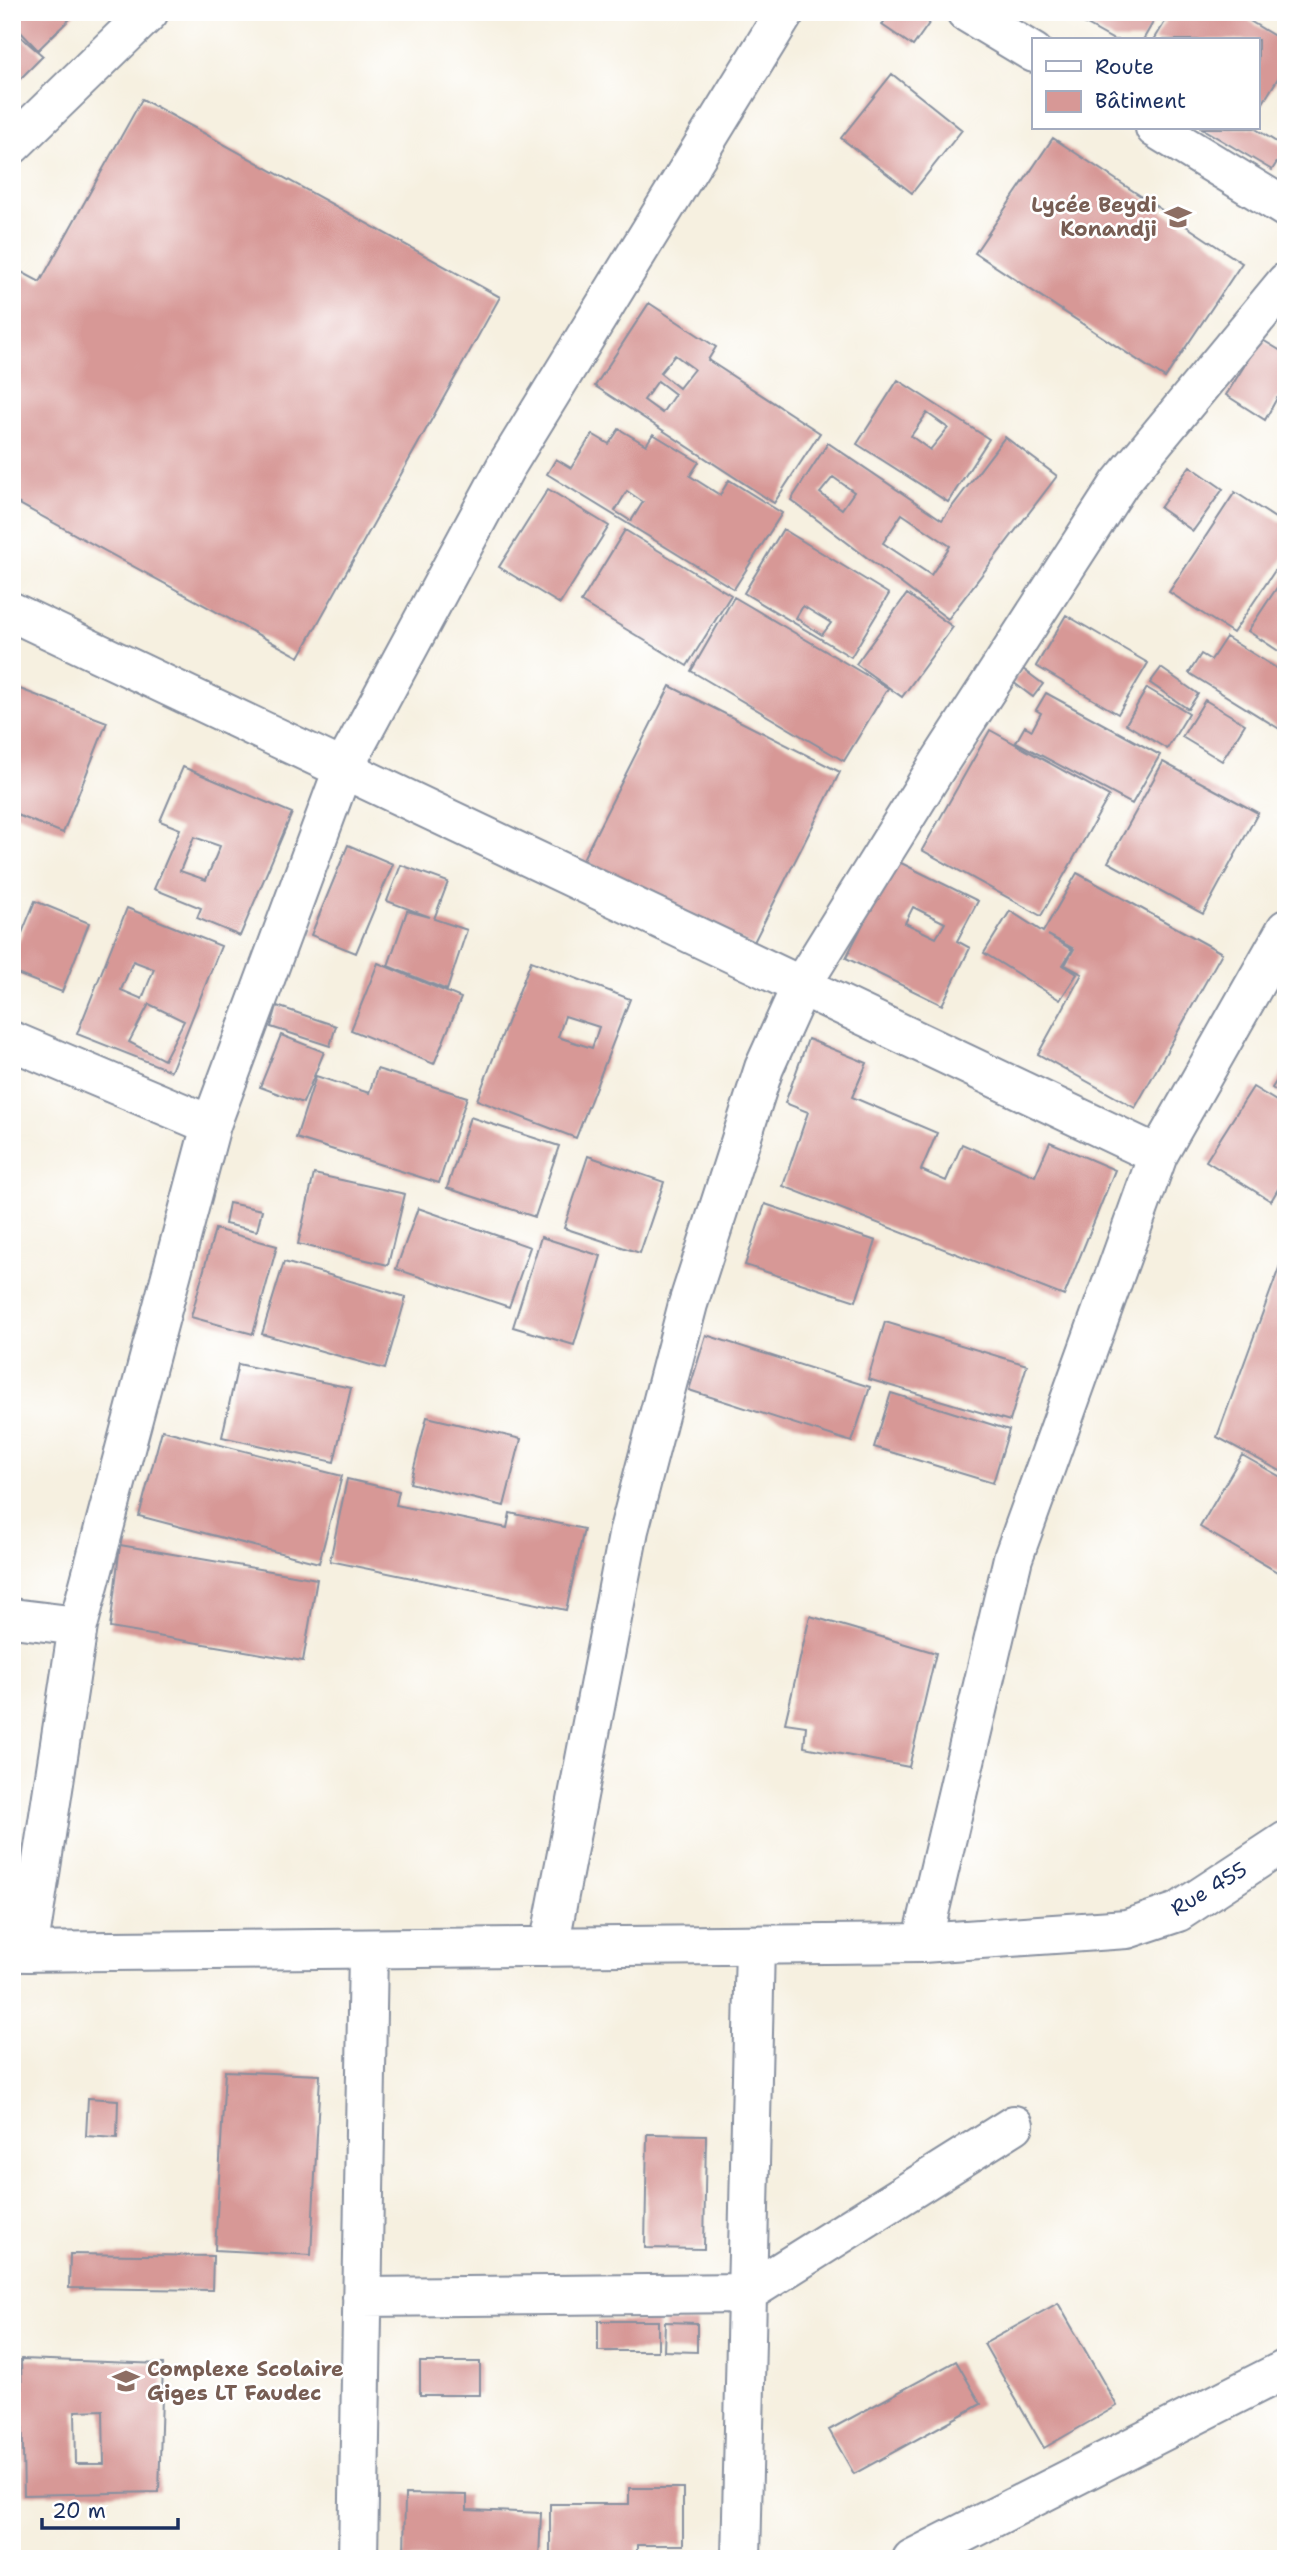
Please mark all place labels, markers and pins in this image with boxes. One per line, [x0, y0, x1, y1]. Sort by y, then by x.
place label: Lycée Beydi Konandji [1031, 191, 1157, 243]
school or university icon: Lycée Beydi Konandji [1163, 202, 1193, 232]
place label: Complexe Scolaire Giges LT Faudec [147, 2355, 344, 2407]
school or university icon: Complexe Scolaire Giges LT Faudec [111, 2366, 141, 2396]

